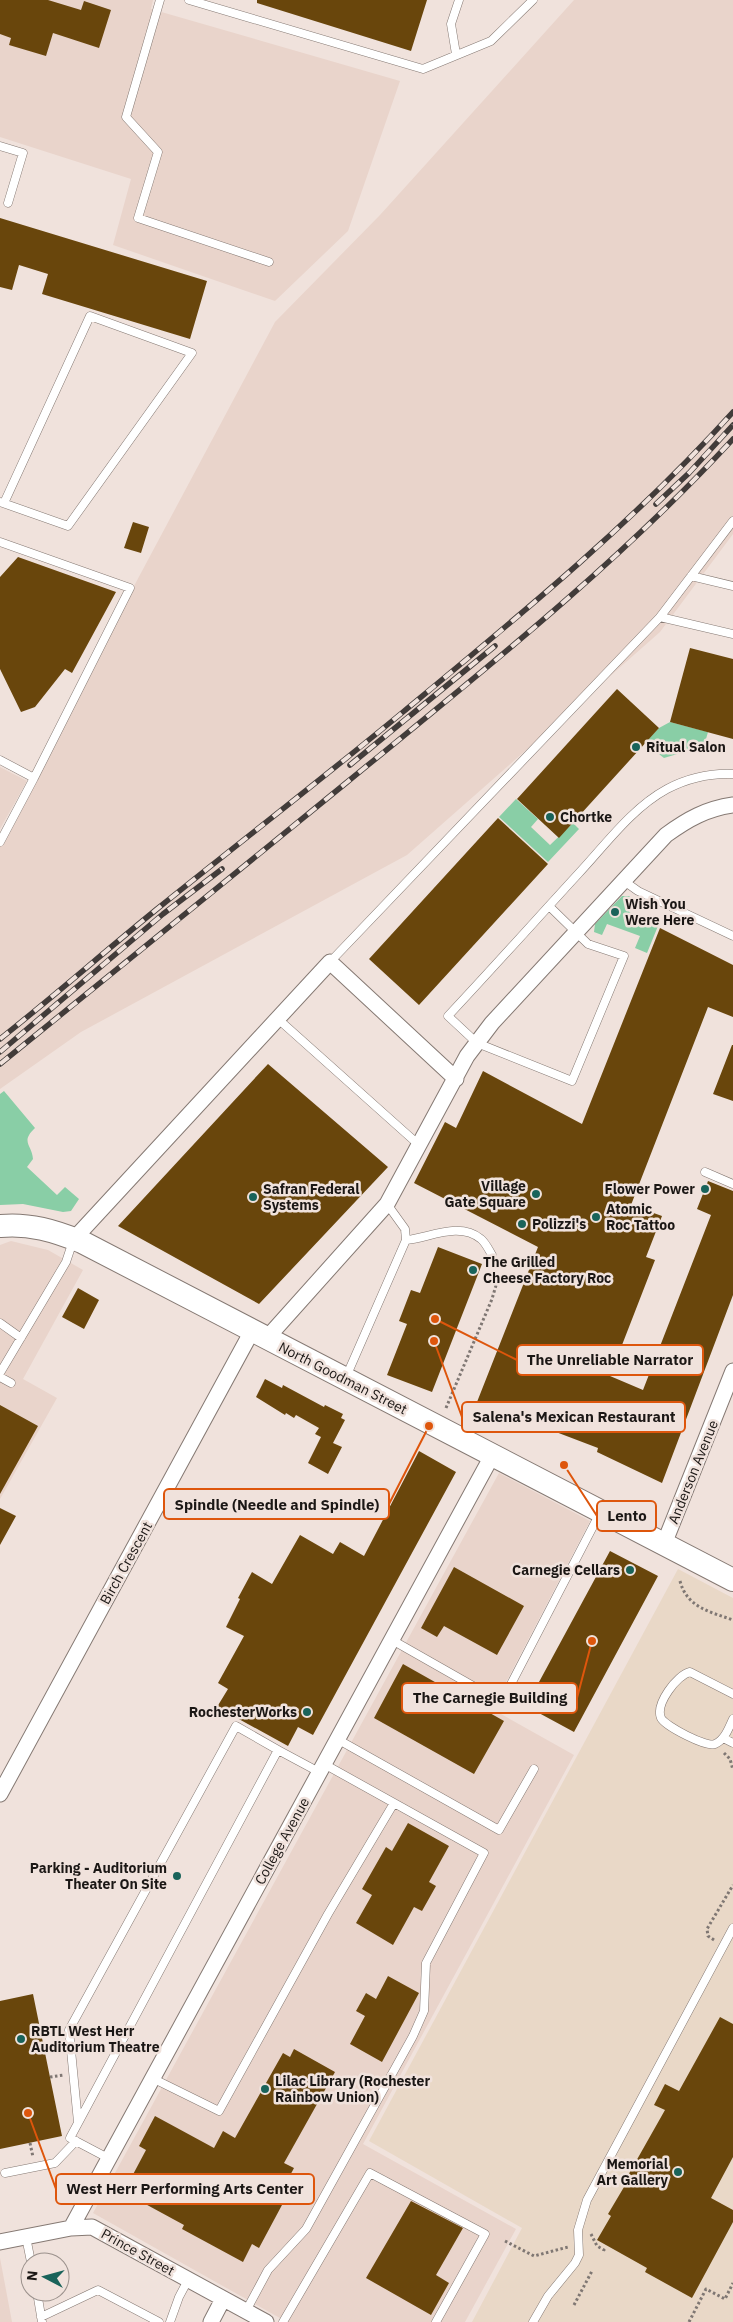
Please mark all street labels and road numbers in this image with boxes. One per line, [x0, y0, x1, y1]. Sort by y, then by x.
street label: North Goodman Street [276, 1338, 410, 1418]
street label: Anderson Avenue [664, 1417, 722, 1527]
street label: Birch Crescent [96, 1518, 156, 1608]
street label: College Avenue [251, 1794, 313, 1888]
street label: Prince Street [98, 2224, 178, 2280]

